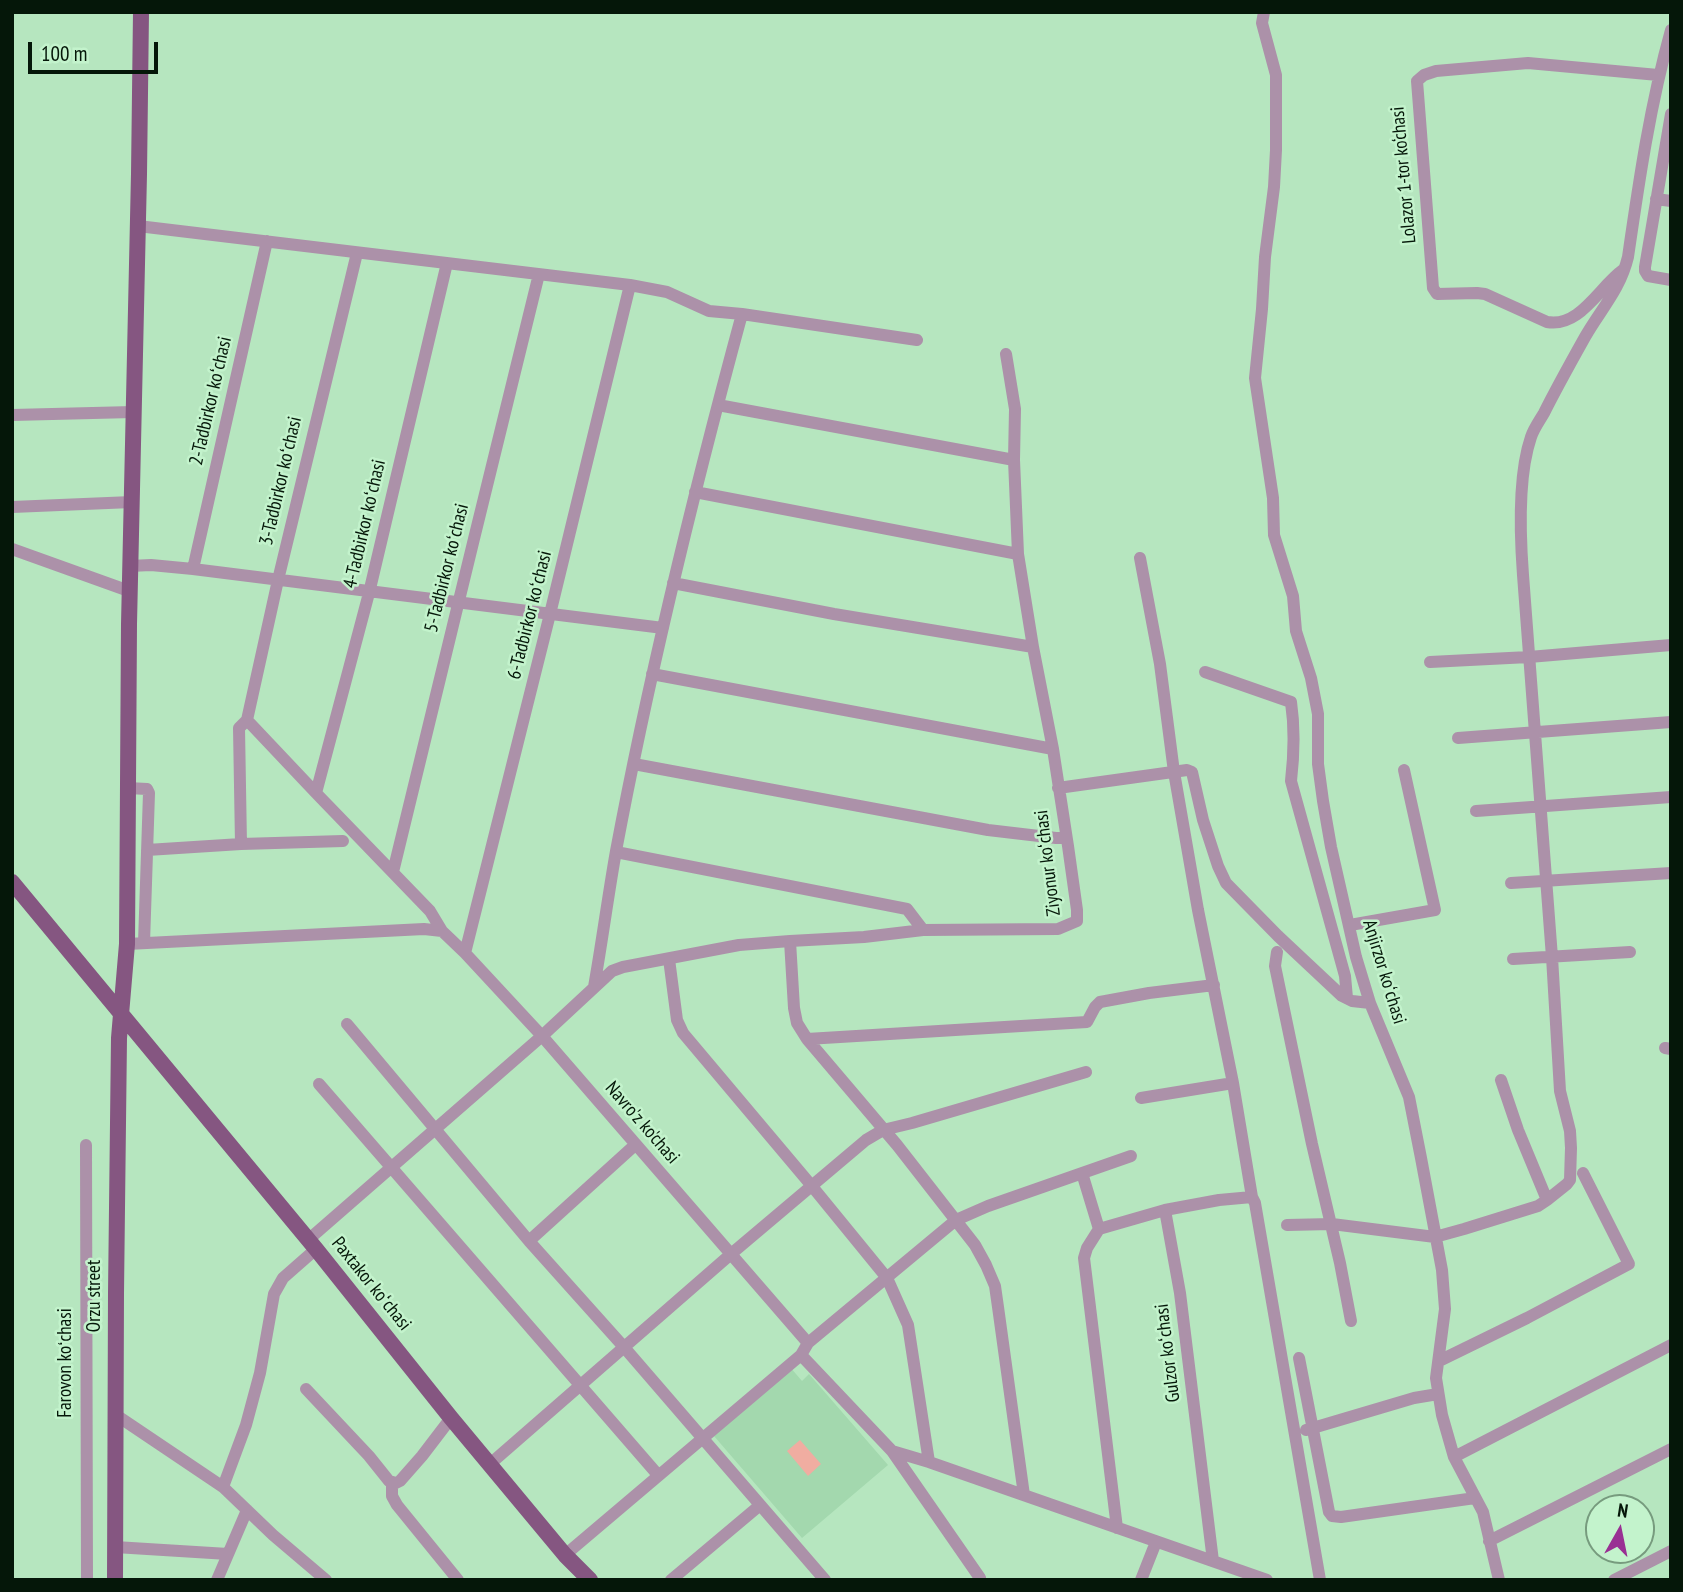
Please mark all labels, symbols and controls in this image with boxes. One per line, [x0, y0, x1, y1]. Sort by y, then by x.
scale bar [32, 28, 161, 72]
text: 100 m [41, 40, 87, 67]
street label: Lolazor 1-tor ko‘chasi [1387, 106, 1421, 244]
street label: 2-Tadbirkor koʻchasi [185, 334, 237, 468]
street label: 3-Tadbirkor koʻchasi [255, 414, 307, 548]
street label: 4-Tadbirkor koʻchasi [339, 457, 391, 591]
street label: 5-Tadbirkor koʻchasi [420, 501, 474, 635]
street label: 6-Tadbirkor koʻchasi [503, 548, 557, 682]
street label: Ziyonur koʻchasi [1030, 809, 1066, 917]
street label: Anjirzor koʻchasi [1357, 917, 1411, 1027]
street label: Navro'z ko'chasi [600, 1077, 684, 1169]
street label: Paxtakor koʻchasi [326, 1233, 416, 1335]
street label: Orzu street [84, 1260, 106, 1332]
street label: Gulzor koʻchasi [1151, 1303, 1185, 1403]
street label: Farovon koʻchasi [55, 1308, 77, 1418]
north arrow [1585, 1494, 1655, 1564]
text: N [1616, 1498, 1630, 1523]

